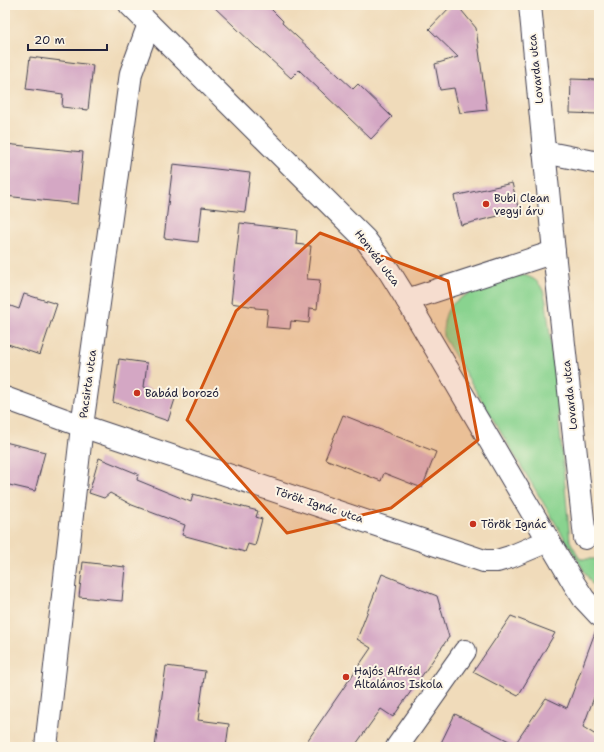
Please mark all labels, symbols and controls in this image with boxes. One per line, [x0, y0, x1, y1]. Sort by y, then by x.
scale bar [28, 26, 107, 52]
text: 20 m [34, 32, 65, 48]
street label: Lovarda utca [525, 33, 547, 105]
place label: Bubi Clean vegyi áru [494, 191, 550, 219]
marker: Bubi Clean vegyi áru [481, 199, 491, 209]
street label: Honvéd utca [351, 227, 403, 289]
street label: Pacsirta utca [76, 349, 100, 419]
street label: Lovarda utca [559, 359, 581, 431]
place label: Babád borozó [145, 386, 219, 401]
marker: Babád borozó [132, 388, 142, 398]
street label: Török Ignác utca [273, 484, 365, 526]
place label: Török Ignác [481, 517, 547, 532]
marker: Török Ignác [468, 519, 478, 529]
place label: Hajós Alfréd Általános Iskola [354, 664, 443, 692]
marker: Hajós Alfréd Általános Iskola [341, 672, 351, 682]

